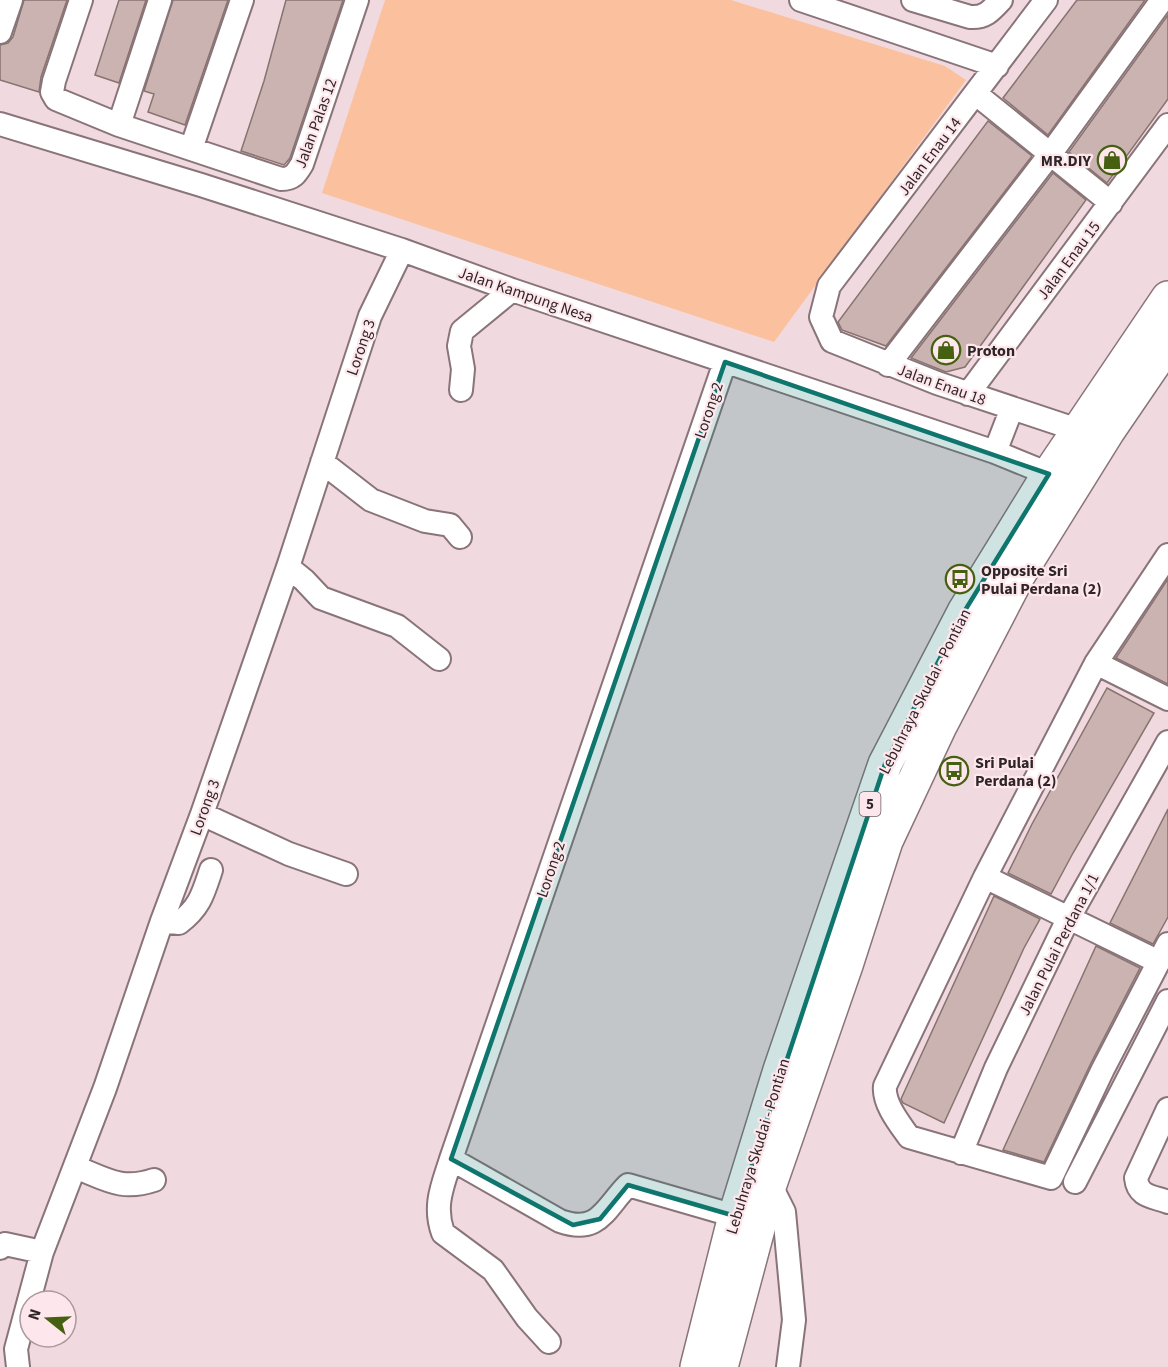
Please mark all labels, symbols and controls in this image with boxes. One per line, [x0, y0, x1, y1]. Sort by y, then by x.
street label: Jalan Palas 12 [289, 75, 342, 171]
street label: Jalan Enau 14 [893, 113, 967, 200]
shop icon: MR.DIY [1096, 144, 1128, 176]
place label: MR.DIY [1041, 150, 1092, 172]
street label: Jalan Enau 15 [1032, 217, 1106, 304]
street label: Jalan Kampung Nesa [455, 262, 596, 328]
street label: Lorong 3 [341, 316, 381, 378]
shop icon: Proton [930, 334, 962, 366]
place label: Proton [967, 340, 1015, 362]
street label: Jalan Enau 18 [894, 359, 989, 411]
street label: Lorong 2 [689, 379, 729, 441]
place label: Opposite Sri Pulai Perdana (2) [981, 560, 1102, 600]
bus stop icon: Opposite Sri Pulai Perdana (2) [944, 563, 976, 595]
street label: Lebuhraya Skudai - Pontian [874, 605, 976, 778]
place label: Sri Pulai Perdana (2) [975, 752, 1057, 792]
bus stop icon: Sri Pulai Perdana (2) [938, 755, 970, 787]
street label: Lorong 3 [185, 776, 225, 838]
road number: 5 [860, 792, 880, 816]
street label: Lorong 2 [531, 838, 571, 900]
street label: Jalan Pulai Perdana 1/1 [1013, 869, 1104, 1020]
street label: Lebuhraya Skudai - Pontian [721, 1056, 795, 1237]
north arrow [18, 1289, 78, 1349]
text: N [23, 1306, 47, 1323]

